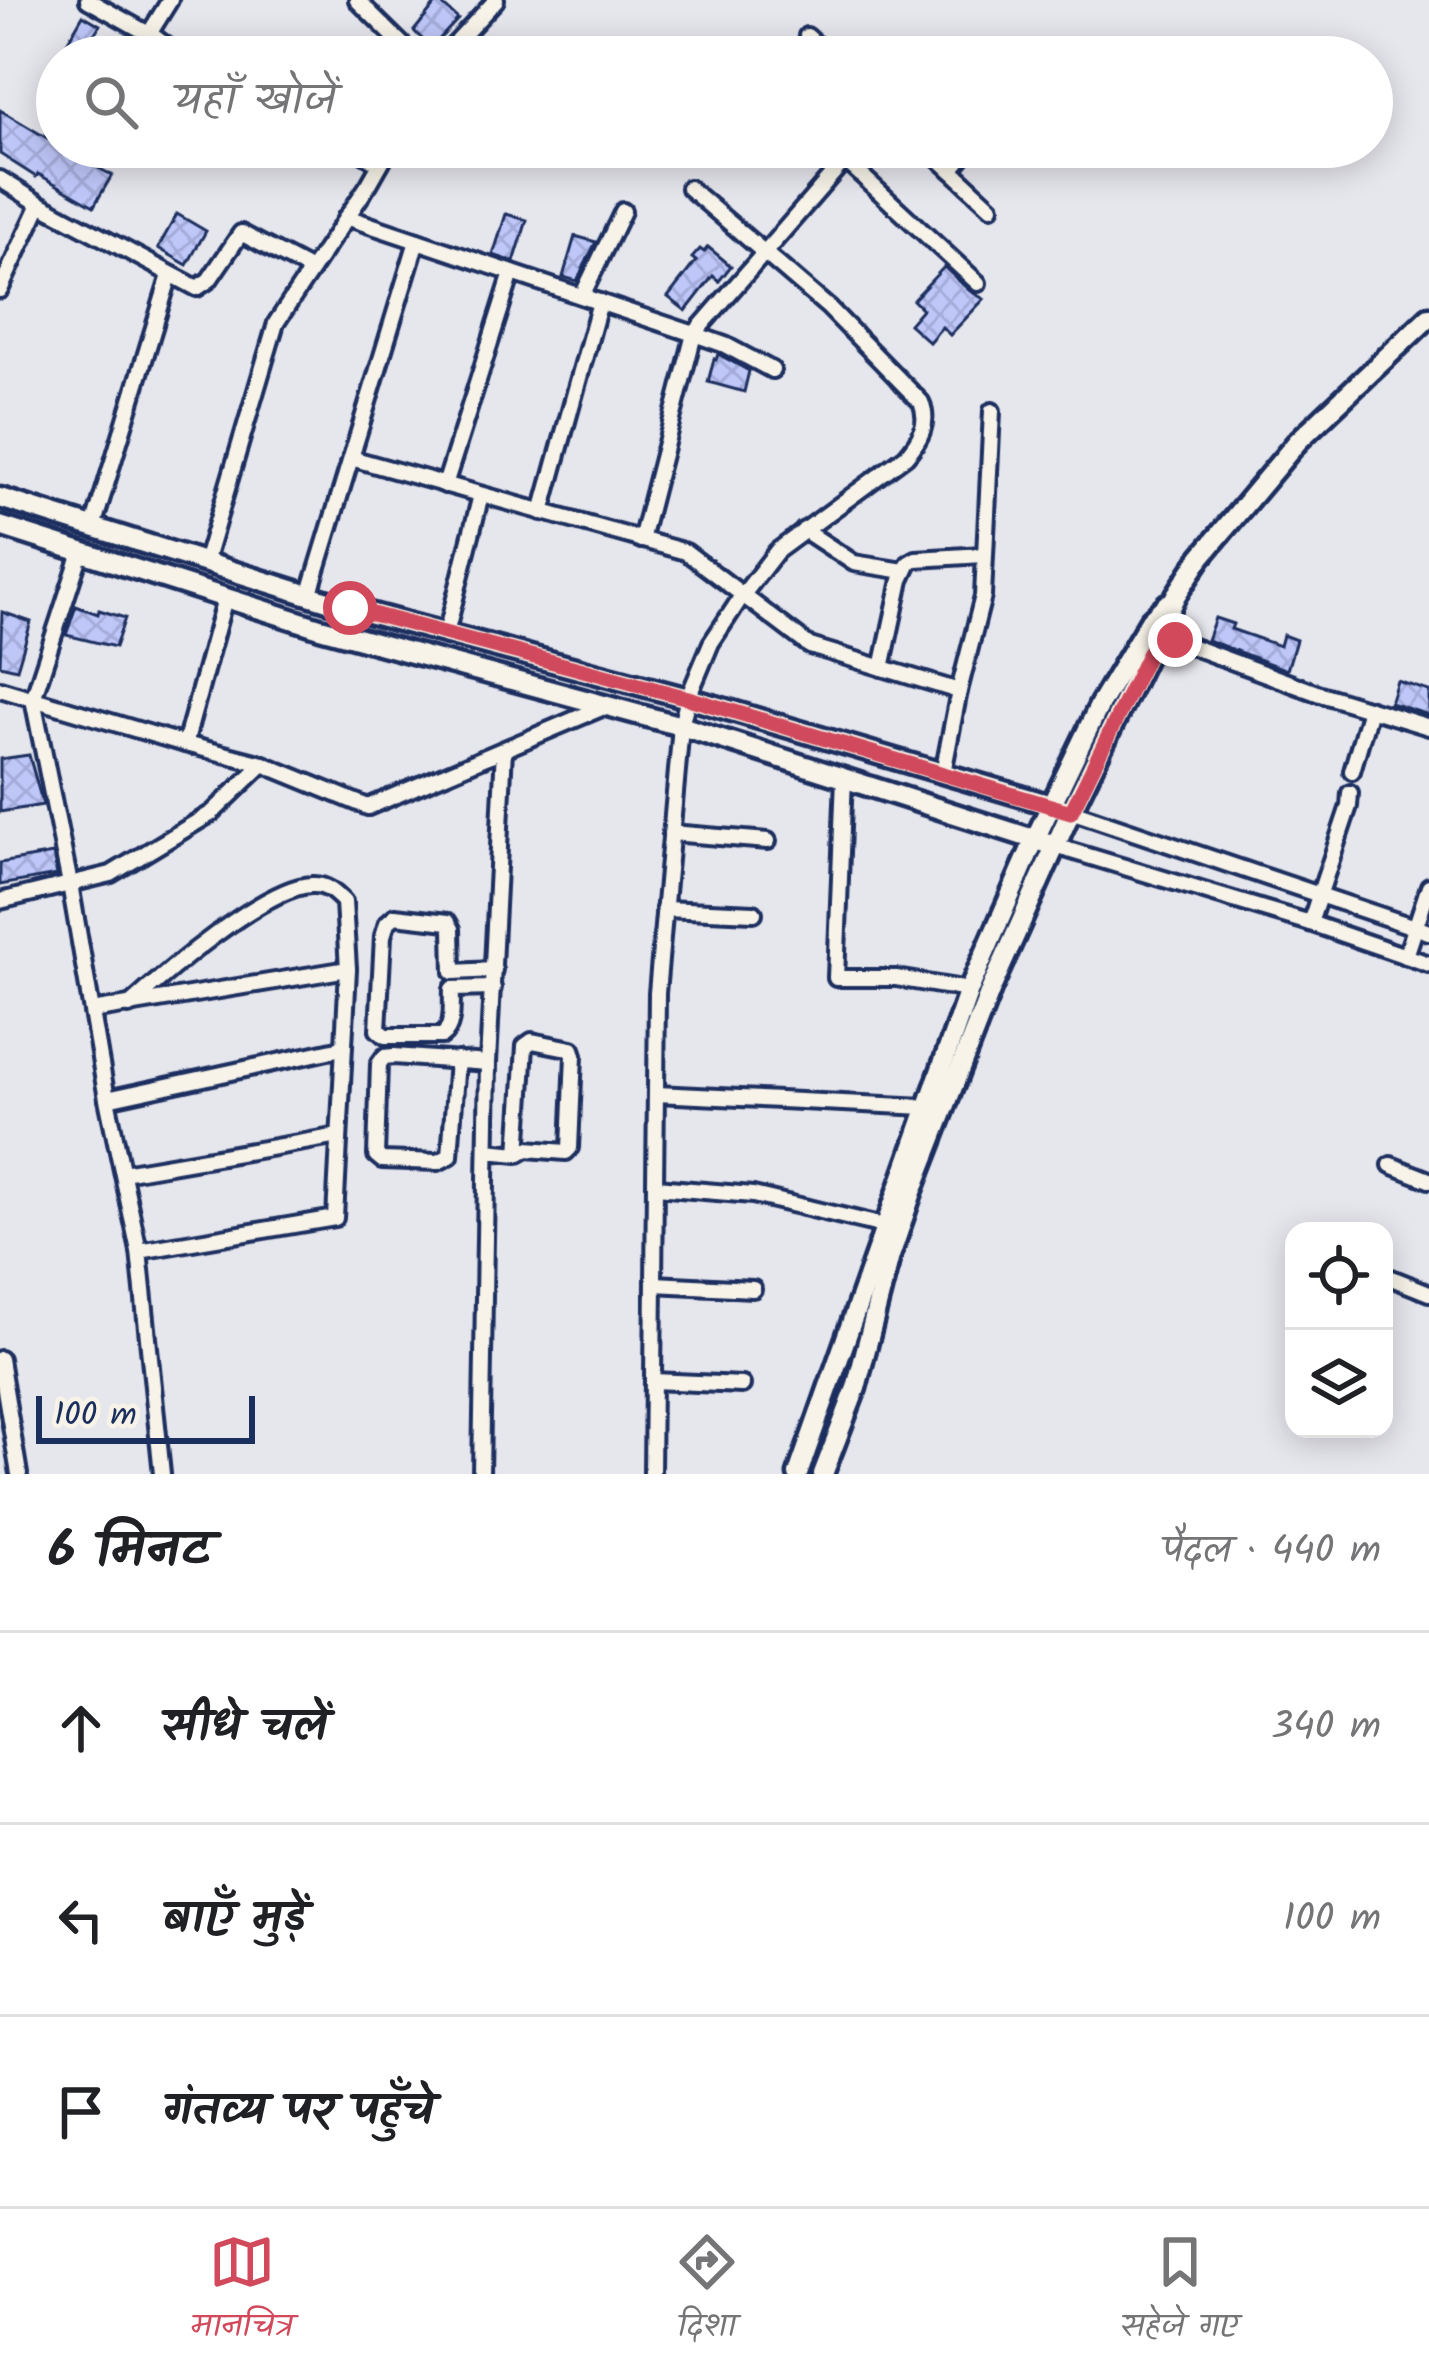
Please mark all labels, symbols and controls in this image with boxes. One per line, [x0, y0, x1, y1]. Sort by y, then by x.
search box [36, 36, 1393, 168]
text: यहाँ खोजें [174, 66, 336, 138]
icon: search [78, 69, 144, 135]
route start [323, 581, 377, 635]
route end [1148, 613, 1202, 667]
map controls [1285, 1222, 1393, 1438]
button: locate [1285, 1222, 1393, 1330]
button: layers [1285, 1330, 1393, 1438]
scale bar [36, 1390, 255, 1443]
text: 100 m [54, 1390, 137, 1443]
text: 6 मिनट [48, 1512, 211, 1593]
text: पैदल · 440 m [1162, 1521, 1381, 1583]
text: सीधे चलें [162, 1692, 327, 1764]
icon: ahead [48, 1695, 114, 1761]
text: 340 m [1271, 1697, 1381, 1759]
text: बाएँ मुड़ें [162, 1884, 306, 1956]
icon: left [48, 1887, 114, 1953]
text: 100 m [1283, 1889, 1381, 1951]
text: गंतव्य पर पहुँचे [162, 2076, 434, 2148]
icon: arrive [48, 2079, 114, 2145]
tab: मानचित्र [190, 2229, 293, 2354]
tab: दिशा [674, 2229, 740, 2354]
tab: सहेजे गए [1121, 2229, 1239, 2354]

